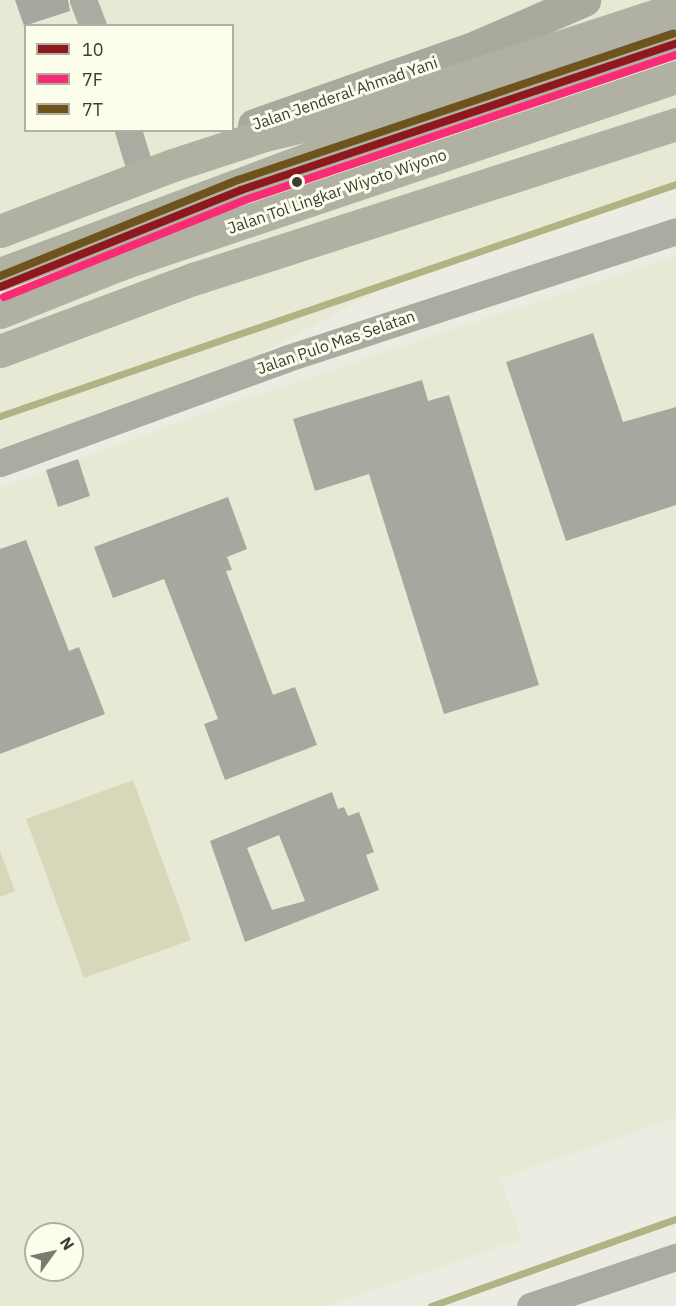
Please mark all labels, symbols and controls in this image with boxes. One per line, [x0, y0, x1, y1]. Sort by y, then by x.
legend [24, 24, 234, 132]
text: 10 [82, 38, 104, 61]
street label: Jalan Jenderal Ahmad Yani [250, 52, 440, 134]
text: 7F [82, 68, 103, 91]
text: 7T [82, 98, 103, 121]
street label: Jalan Tol Lingkar Wiyoto Wiyono [225, 144, 449, 238]
unlabelled marker [291, 176, 303, 188]
street label: Jalan Pulo Mas Selatan [255, 306, 417, 378]
north arrow [24, 1222, 84, 1282]
text: N [56, 1233, 79, 1254]

